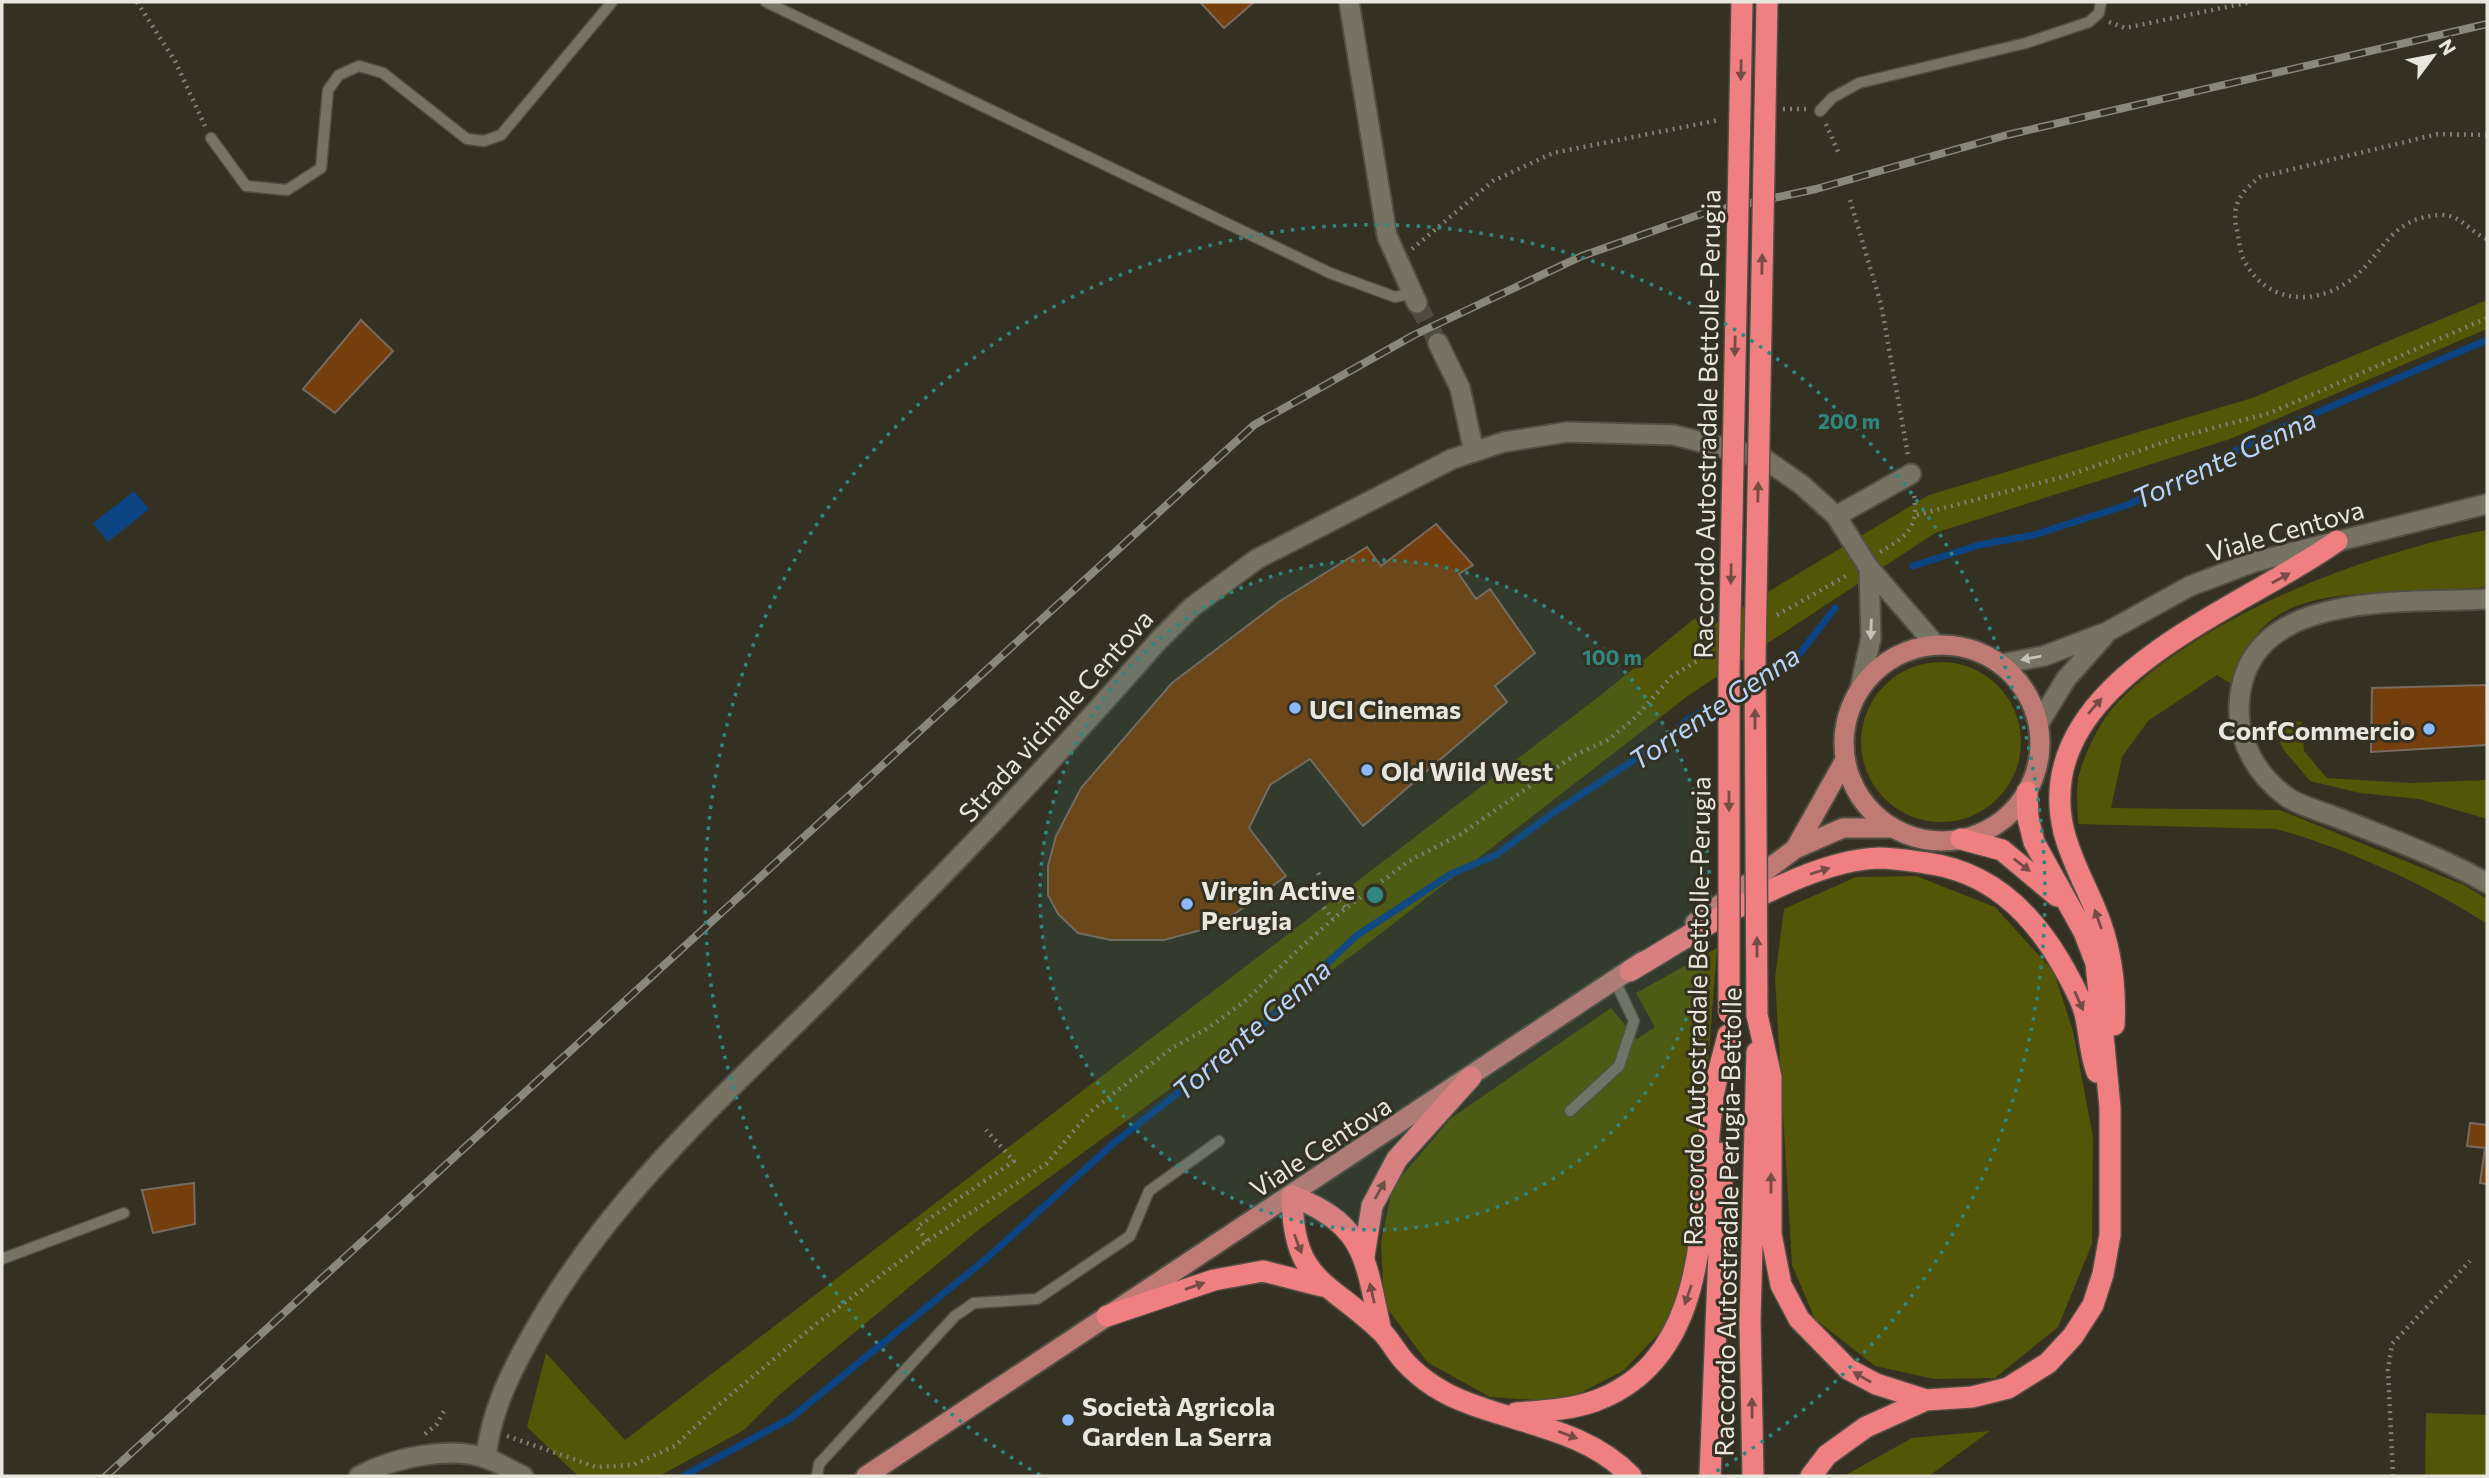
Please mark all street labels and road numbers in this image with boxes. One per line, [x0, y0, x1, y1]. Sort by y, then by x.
street label: Raccordo Autostradale Bettolle-Perugia [1686, 189, 1726, 659]
street label: Viale Centova [2203, 493, 2367, 567]
street label: Strada vicinale Centova [951, 602, 1159, 828]
street label: Raccordo Autostradale Bettolle-Perugia [1676, 776, 1716, 1246]
street label: Raccordo Autostradale Perugia-Bettolle [1707, 987, 1747, 1457]
street label: Viale Centova [1244, 1089, 1396, 1203]

